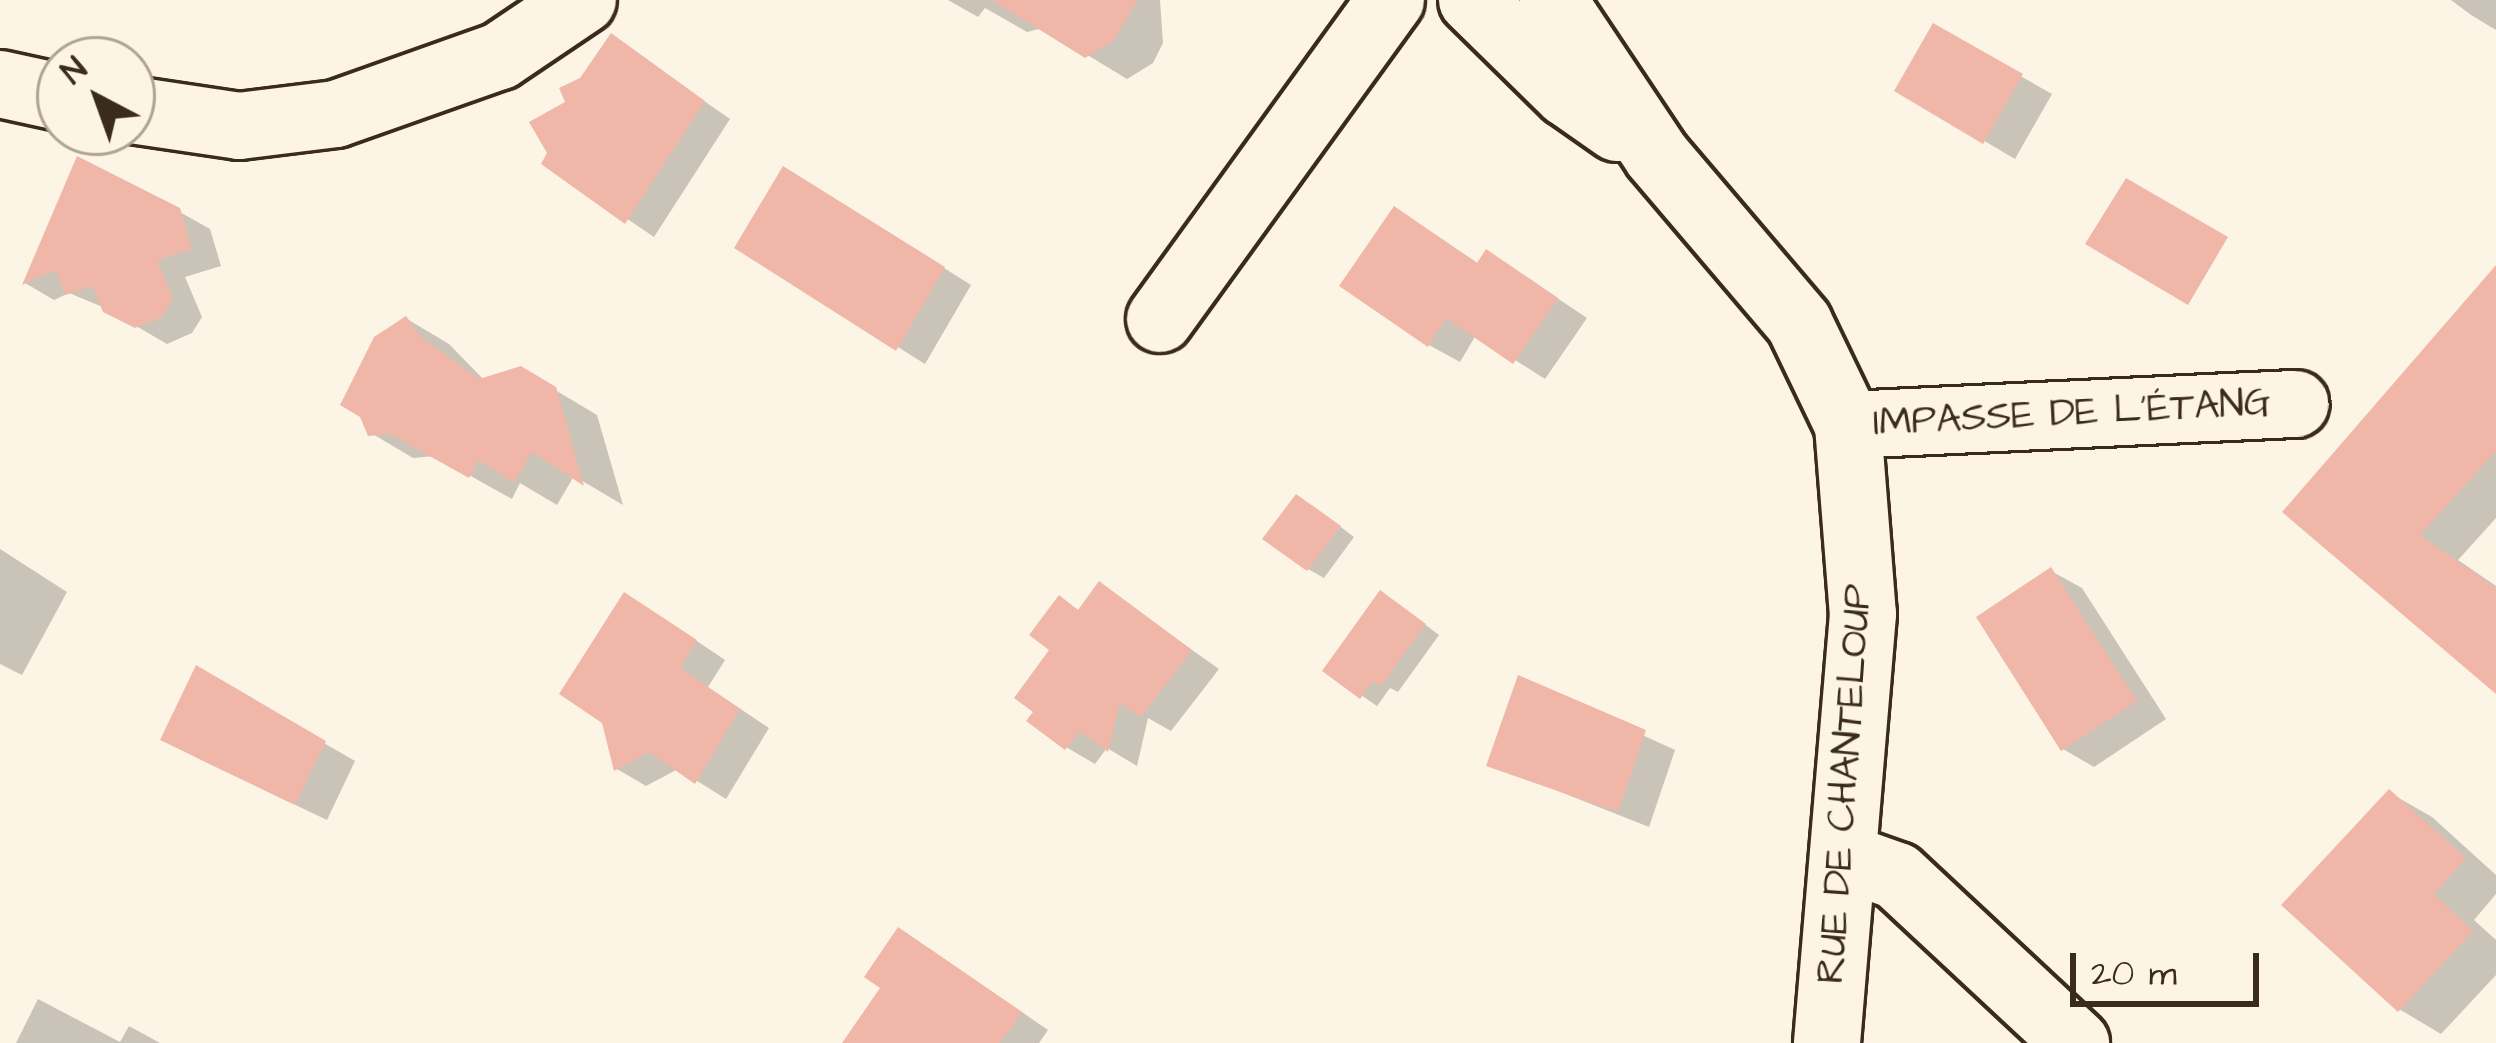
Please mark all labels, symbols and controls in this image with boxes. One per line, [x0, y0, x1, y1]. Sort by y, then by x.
north arrow [36, 36, 156, 156]
text: N [51, 47, 97, 95]
street label: IMPASSE DE L'ÉTANG [1872, 380, 2272, 448]
street label: RUE DE CHANTELOUP [1809, 583, 1883, 985]
scale bar [2076, 929, 2265, 1003]
text: 20 m [2091, 948, 2177, 999]

